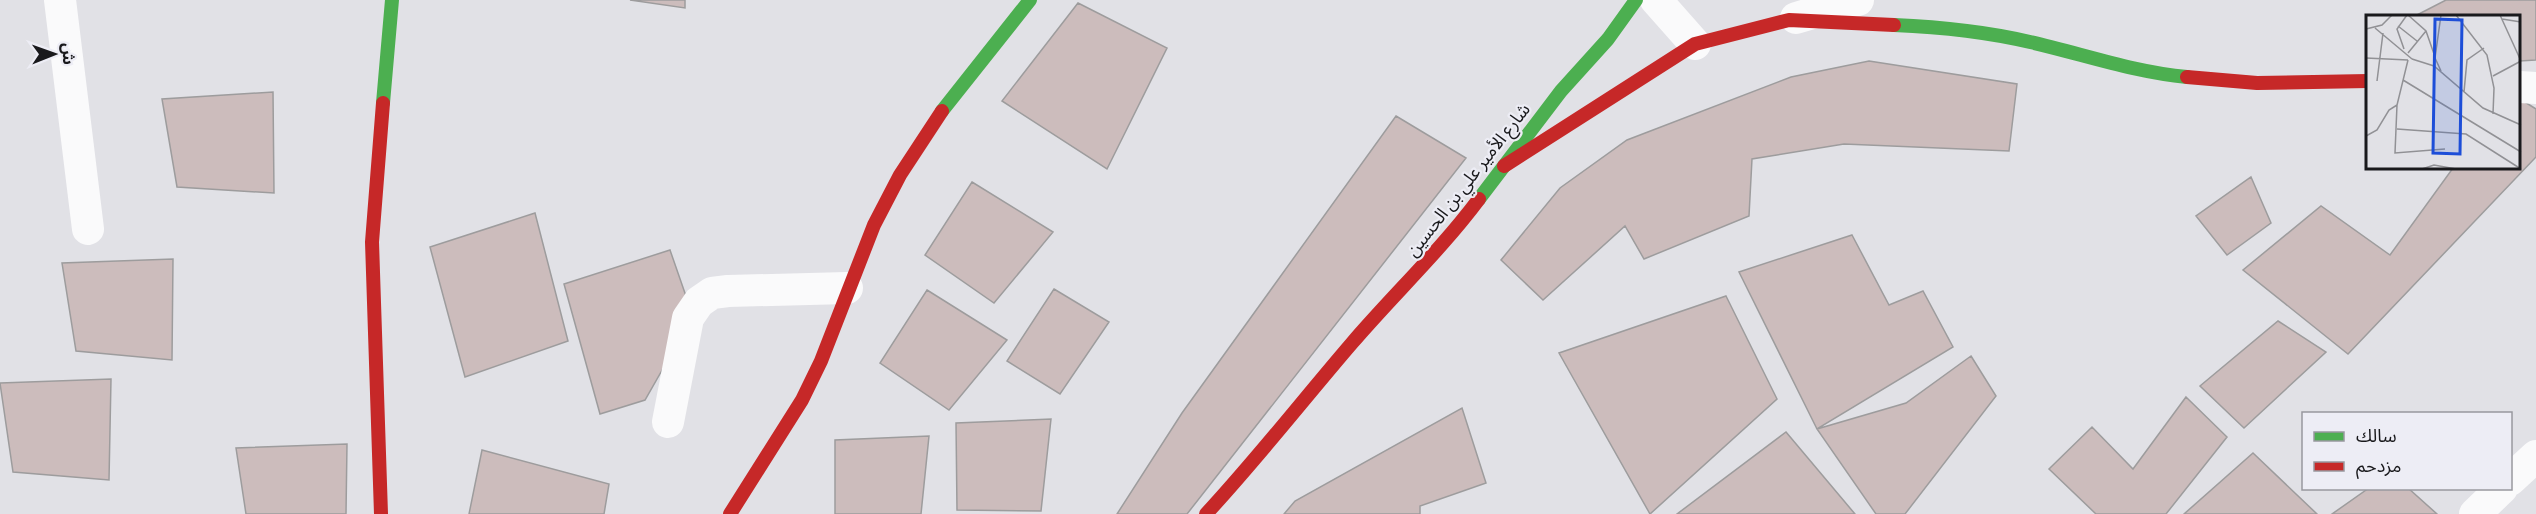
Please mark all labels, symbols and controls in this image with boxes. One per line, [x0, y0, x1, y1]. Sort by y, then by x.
inset map [2366, 15, 2521, 170]
north arrow [24, 24, 84, 84]
text: ش [57, 43, 79, 65]
street label: شارع الأمير علي بن الحسين [1400, 98, 1537, 263]
legend [2302, 412, 2512, 490]
text: سالك [2356, 424, 2397, 449]
text: مزدحم [2356, 454, 2401, 479]

